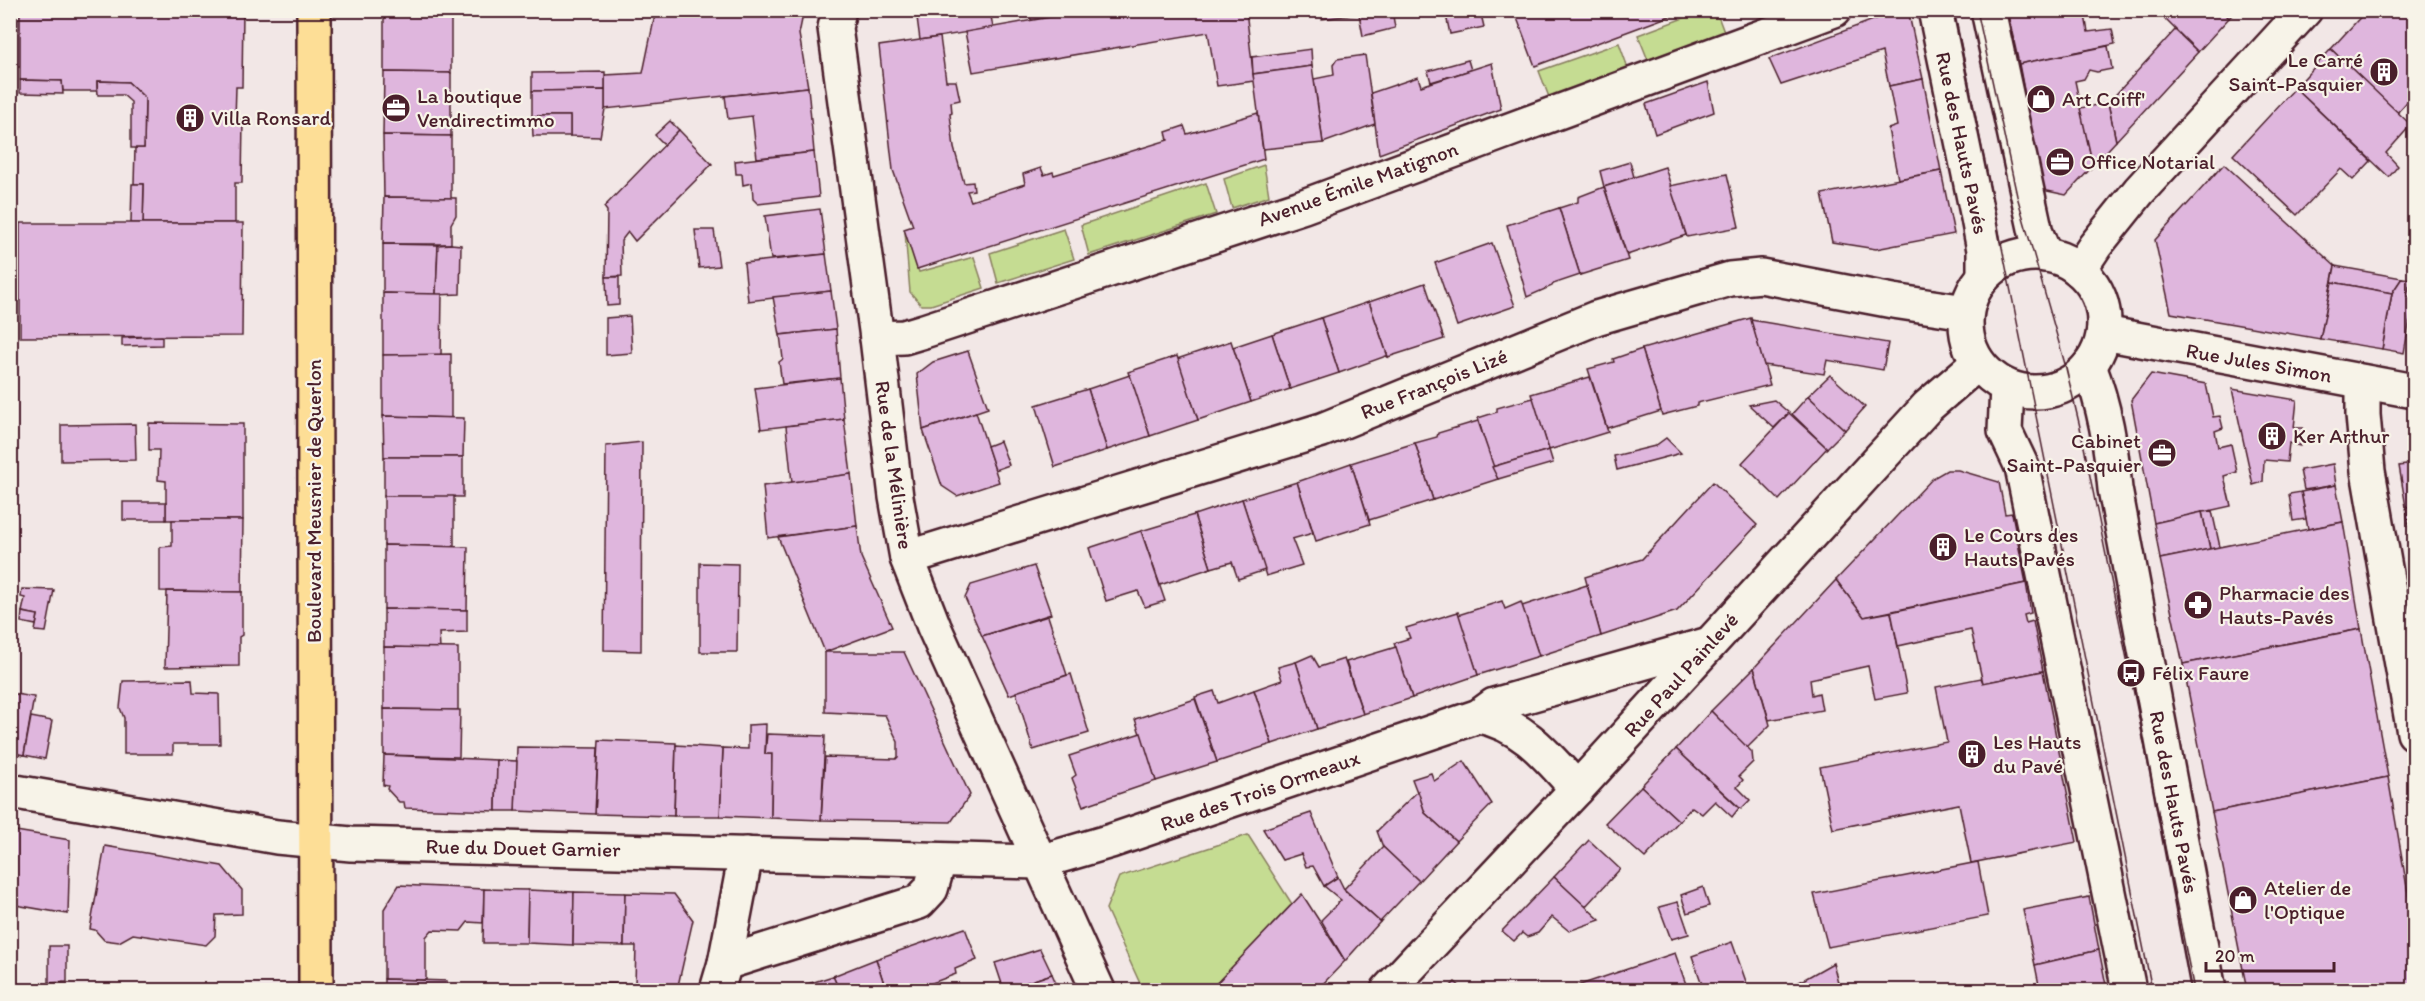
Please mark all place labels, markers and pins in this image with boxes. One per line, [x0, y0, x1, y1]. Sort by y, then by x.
place label: Le Carré Saint-Pasquier [2229, 47, 2363, 96]
building icon: Le Carré Saint-Pasquier [2368, 56, 2400, 88]
place label: La boutique Vendirectimmo [417, 83, 555, 132]
shop icon: Art Coiff' [2025, 83, 2057, 115]
place label: Art Coiff' [2062, 86, 2145, 111]
office icon: La boutique Vendirectimmo [380, 92, 412, 124]
building icon: Villa Ronsard [174, 102, 206, 134]
place label: Villa Ronsard [211, 105, 331, 130]
office icon: Office Notarial [2044, 146, 2076, 178]
place label: Office Notarial [2081, 149, 2215, 174]
building icon: Ker Arthur [2256, 420, 2288, 452]
place label: Ker Arthur [2293, 423, 2390, 448]
place label: Cabinet Saint-Pasquier [2007, 428, 2141, 477]
office icon: Cabinet Saint-Pasquier [2146, 437, 2178, 469]
place label: Le Cours des Hauts Pavés [1964, 522, 2078, 571]
building icon: Le Cours des Hauts Pavés [1927, 531, 1959, 563]
place label: Pharmacie des Hauts-Pavés [2219, 580, 2350, 629]
pharmacy icon: Pharmacie des Hauts-Pavés [2182, 589, 2214, 621]
bus stop icon: Félix Faure [2115, 657, 2147, 689]
place label: Félix Faure [2152, 660, 2249, 685]
place label: Les Hauts du Pavé [1993, 729, 2082, 778]
building icon: Les Hauts du Pavé [1956, 738, 1988, 770]
place label: Atelier de l'Optique [2264, 875, 2351, 924]
shop icon: Atelier de l'Optique [2227, 884, 2259, 916]

